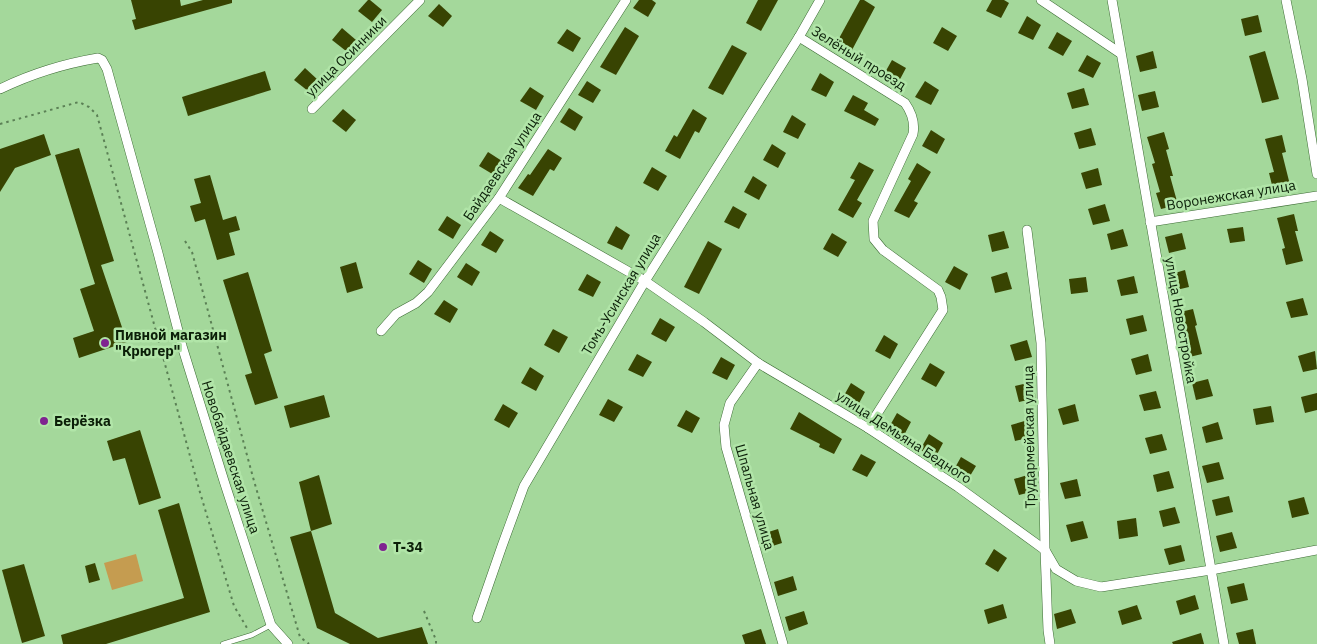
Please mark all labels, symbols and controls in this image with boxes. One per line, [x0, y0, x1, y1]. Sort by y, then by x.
street label: улица Осинники [301, 11, 391, 101]
street label: Зелёный проезд [808, 22, 910, 94]
street label: Байдаевская улица [459, 108, 545, 224]
street label: Воронежская улица [1165, 176, 1298, 214]
street label: Томь-Усинская улица [577, 229, 665, 358]
street label: улица Новостройка [1161, 255, 1201, 385]
place label: Пивной магазин "Крюгер" [115, 326, 227, 360]
marker: Пивной магазин "Крюгер" [99, 337, 111, 349]
street label: Трудармейская улица [1019, 365, 1039, 509]
street label: Новобайдаевская улица [198, 378, 264, 536]
street label: улица Демьяна Бедного [833, 386, 975, 488]
place label: Берёзка [54, 412, 111, 430]
marker: Берёзка [38, 415, 50, 427]
street label: Шпальная улица [731, 442, 779, 553]
place label: T-34 [393, 538, 423, 556]
marker: T-34 [377, 541, 389, 553]

